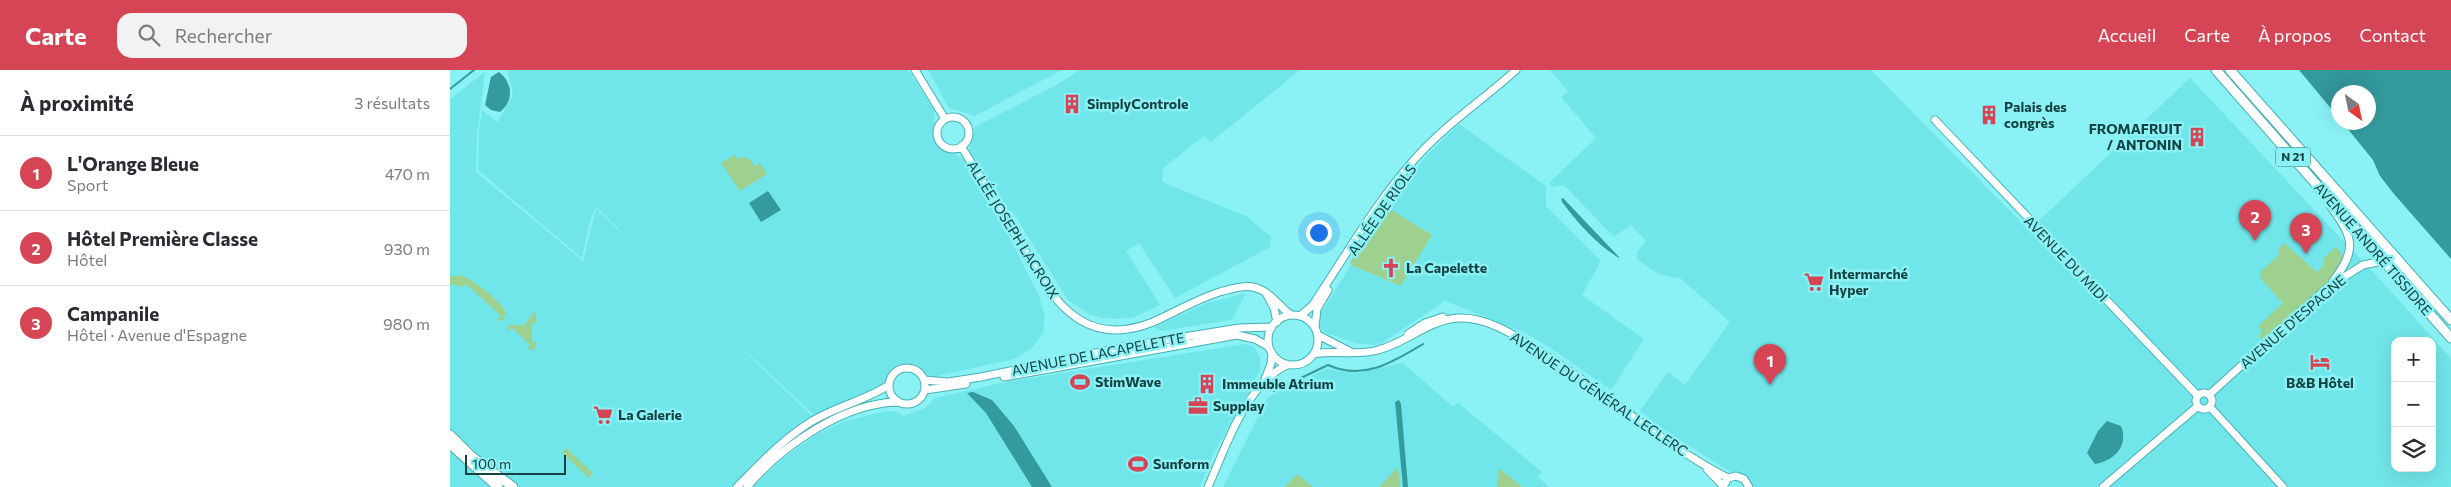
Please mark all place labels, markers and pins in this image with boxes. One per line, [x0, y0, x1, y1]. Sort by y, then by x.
building icon: SimplyControle [1061, 93, 1083, 115]
place label: SimplyControle [1087, 95, 1188, 112]
place label: Palais des congrès [2004, 98, 2067, 131]
building icon: Palais des congrès [1978, 104, 2000, 126]
place label: FROMAFRUIT / ANTONIN [2089, 120, 2182, 153]
building icon: FROMAFRUIT / ANTONIN [2186, 126, 2208, 148]
pin: 2 [2239, 200, 2271, 241]
pin: 3 [2290, 213, 2322, 254]
church icon: La Capelette [1380, 257, 1402, 279]
place label: La Capelette [1406, 259, 1487, 276]
place label: Intermarché Hyper [1829, 265, 1908, 298]
supermarket icon: Intermarché Hyper [1803, 271, 1825, 293]
pin: 1 [1754, 344, 1786, 385]
hotel icon: B&B Hôtel [2309, 351, 2331, 373]
sports icon: StimWave [1069, 371, 1091, 393]
place label: StimWave [1095, 373, 1161, 390]
building icon: Immeuble Atrium [1196, 373, 1218, 395]
place label: B&B Hôtel [2286, 374, 2354, 391]
place label: Immeuble Atrium [1222, 375, 1334, 392]
office icon: Supplay [1187, 395, 1209, 417]
place label: Supplay [1213, 397, 1265, 414]
supermarket icon: La Galerie [592, 404, 614, 426]
place label: La Galerie [618, 406, 682, 423]
sports icon: Sunform [1127, 453, 1149, 475]
place label: Sunform [1153, 455, 1209, 472]

